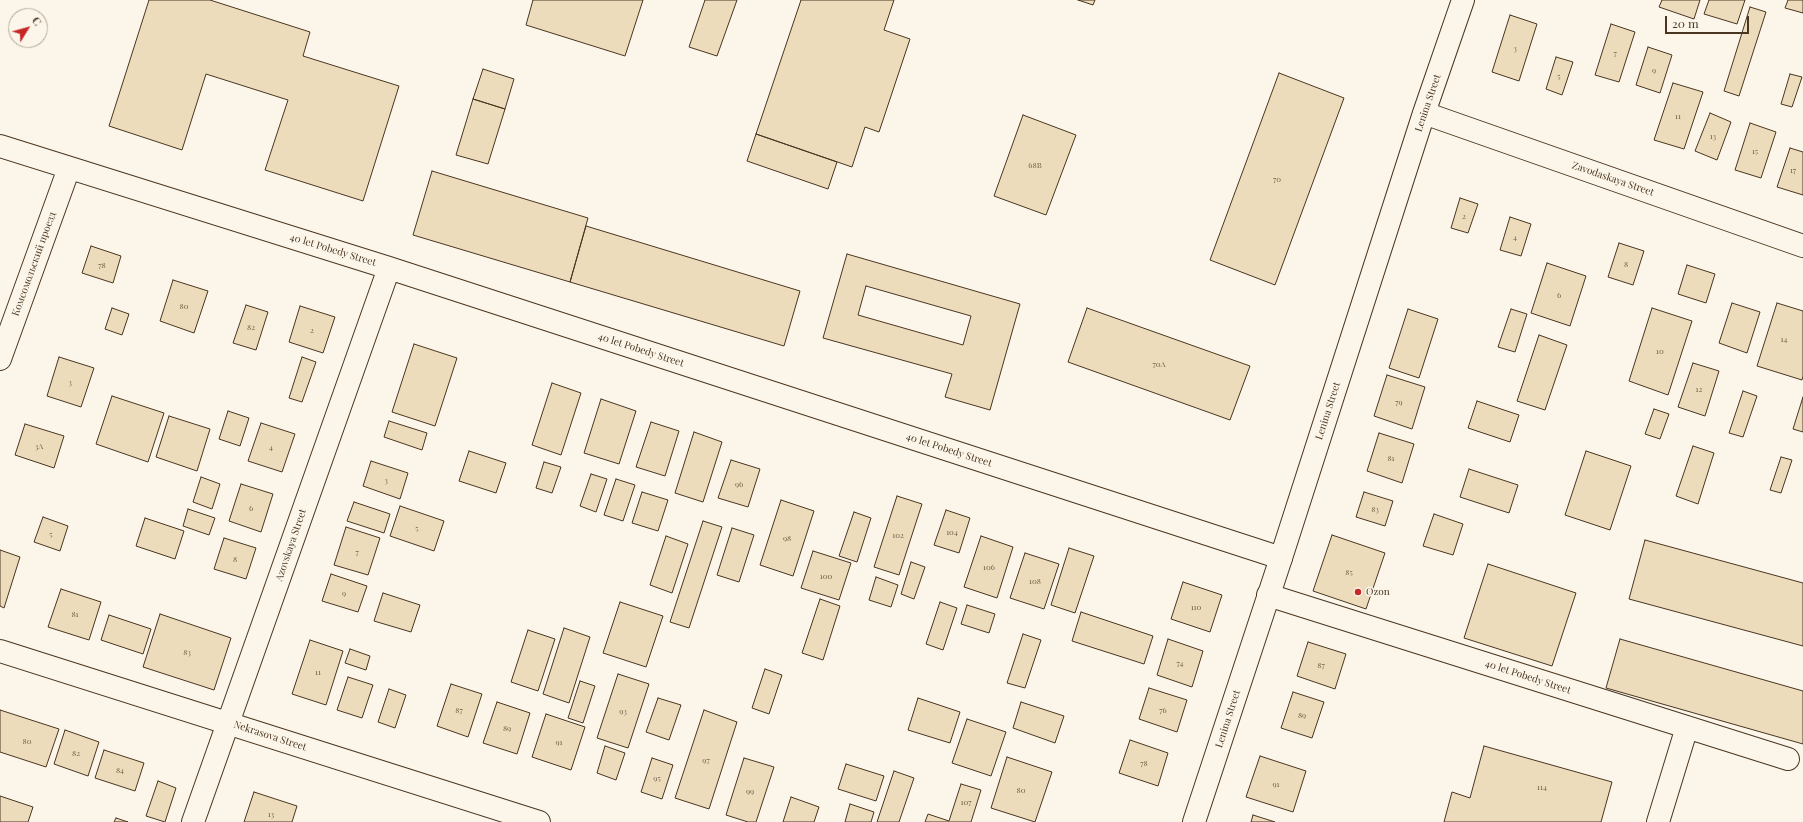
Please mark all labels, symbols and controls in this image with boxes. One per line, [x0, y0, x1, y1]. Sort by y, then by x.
north arrow [8, 8, 48, 48]
scale bar [1667, 8, 1751, 34]
text: С [29, 13, 46, 29]
text: 20 m [1672, 15, 1699, 31]
house number: 3 [1513, 43, 1517, 53]
house number: 7 [1613, 48, 1617, 58]
house number: 9 [1652, 65, 1656, 75]
house number: 5 [1557, 71, 1561, 81]
street label: Lenina Street [1413, 73, 1443, 133]
house number: 11 [1675, 111, 1681, 121]
house number: 13 [1710, 131, 1716, 141]
house number: 15 [1752, 146, 1758, 156]
street label: Zavodaskaya Street [1570, 159, 1656, 199]
house number: 68В [1028, 160, 1042, 170]
house number: 17 [1790, 165, 1796, 175]
house number: 70 [1273, 174, 1281, 184]
street label: Комсомольский проезд [10, 210, 58, 318]
house number: 2 [1462, 211, 1466, 221]
street label: 40 let Pobedy Street [289, 231, 377, 269]
house number: 4 [1513, 232, 1517, 242]
house number: 8 [1624, 259, 1628, 269]
house number: 78 [98, 260, 106, 270]
house number: 6 [1557, 290, 1561, 300]
house number: 80 [180, 301, 188, 311]
house number: 82 [247, 322, 255, 332]
house number: 2 [310, 325, 314, 335]
street label: 40 let Pobedy Street [597, 330, 685, 370]
house number: 14 [1781, 334, 1787, 344]
house number: 10 [1656, 346, 1664, 356]
house number: 70А [1152, 359, 1166, 369]
house number: 3 [68, 377, 72, 387]
street label: Lenina Street [1313, 381, 1343, 441]
house number: 12 [1696, 384, 1702, 394]
house number: 79 [1395, 397, 1403, 407]
street label: 40 let Pobedy Street [905, 430, 993, 470]
house number: 3А [35, 441, 43, 451]
house number: 4 [269, 442, 273, 452]
house number: 81 [1387, 453, 1395, 463]
house number: 3 [384, 475, 388, 485]
house number: 96 [735, 479, 743, 489]
house number: 6 [249, 503, 253, 513]
house number: 83 [1371, 504, 1379, 514]
street label: Azovskaya Street [273, 507, 309, 583]
house number: 5 [415, 523, 419, 533]
house number: 104 [946, 527, 958, 537]
house number: 5 [49, 529, 53, 539]
house number: 102 [892, 530, 904, 540]
house number: 98 [783, 533, 791, 543]
house number: 7 [355, 547, 359, 557]
house number: 8 [233, 554, 237, 564]
house number: 106 [983, 562, 995, 572]
house number: 85 [1345, 567, 1353, 577]
house number: 100 [820, 571, 832, 581]
house number: 108 [1029, 576, 1041, 586]
place label: Ozon [1366, 586, 1390, 598]
marker: Ozon [1353, 587, 1363, 597]
house number: 9 [342, 588, 346, 598]
house number: 110 [1191, 602, 1201, 612]
house number: 81 [71, 609, 79, 619]
house number: 83 [183, 647, 191, 657]
street label: 40 let Pobedy Street [1484, 657, 1572, 697]
house number: 74 [1177, 658, 1183, 668]
house number: 87 [1317, 660, 1325, 670]
house number: 11 [315, 667, 321, 677]
street label: Lenina Street [1213, 689, 1243, 749]
house number: 87 [455, 705, 463, 715]
house number: 76 [1159, 705, 1167, 715]
house number: 93 [619, 706, 627, 716]
house number: 89 [1298, 710, 1306, 720]
street label: Nekrasova Street [232, 719, 308, 753]
house number: 89 [503, 723, 511, 733]
house number: 80 [23, 736, 31, 746]
house number: 91 [555, 737, 563, 747]
house number: 82 [72, 748, 80, 758]
house number: 97 [702, 755, 710, 765]
house number: 78 [1140, 758, 1148, 768]
house number: 84 [116, 765, 124, 775]
house number: 95 [653, 773, 661, 783]
house number: 91 [1272, 779, 1280, 789]
house number: 114 [1537, 782, 1547, 792]
house number: 80 [1017, 785, 1025, 795]
house number: 99 [746, 786, 754, 796]
house number: 107 [960, 797, 972, 807]
house number: 13 [268, 809, 274, 819]

